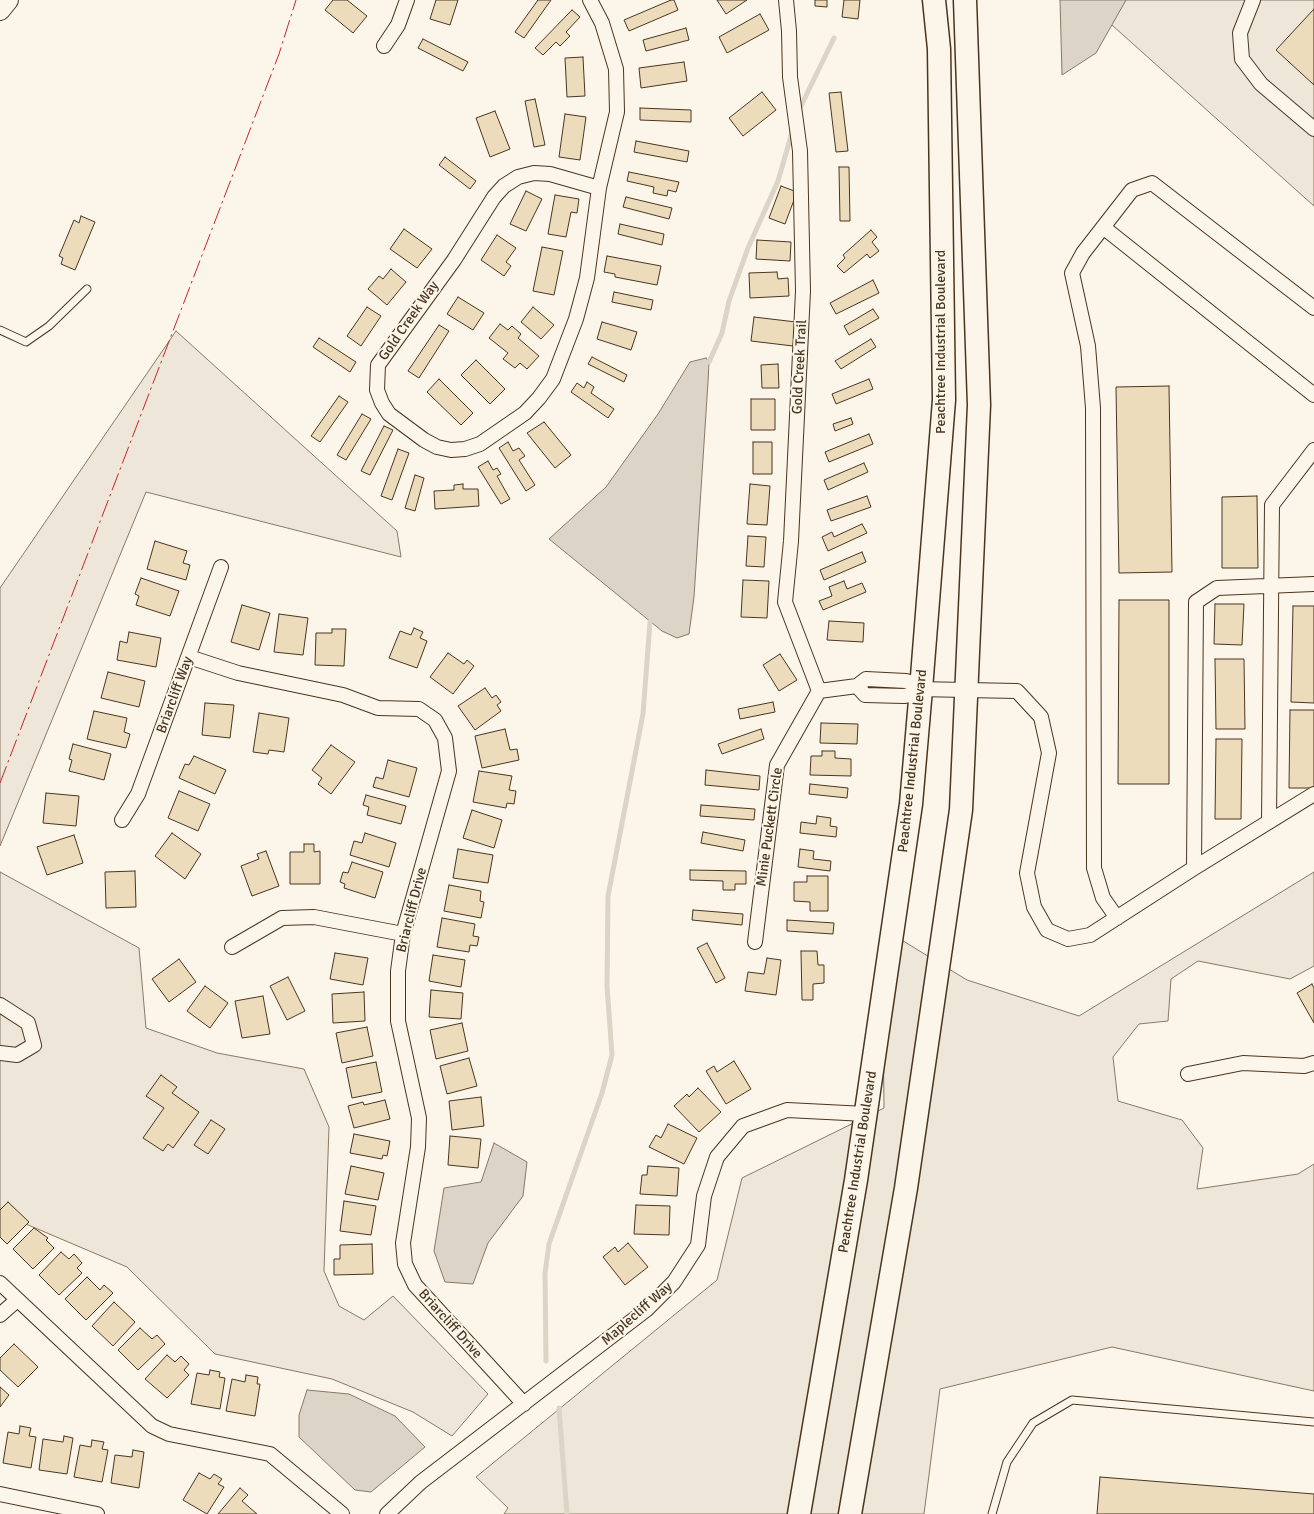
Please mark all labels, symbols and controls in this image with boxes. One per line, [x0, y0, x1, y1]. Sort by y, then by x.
street label: Peachtree Industrial Boulevard [933, 250, 949, 434]
street label: Gold Creek Way [375, 278, 443, 364]
street label: Gold Creek Trail [789, 319, 811, 415]
street label: Briarcliff Way [153, 654, 197, 736]
street label: Peachtree Industrial Boulevard [895, 669, 931, 853]
street label: Minie Puckett Circle [753, 766, 787, 888]
street label: Briarcliff Drive [393, 866, 431, 954]
street label: Peachtree Industrial Boulevard [835, 1070, 881, 1254]
street label: Maplecliff Way [598, 1279, 676, 1349]
street label: Briarcliff Drive [415, 1286, 485, 1362]

